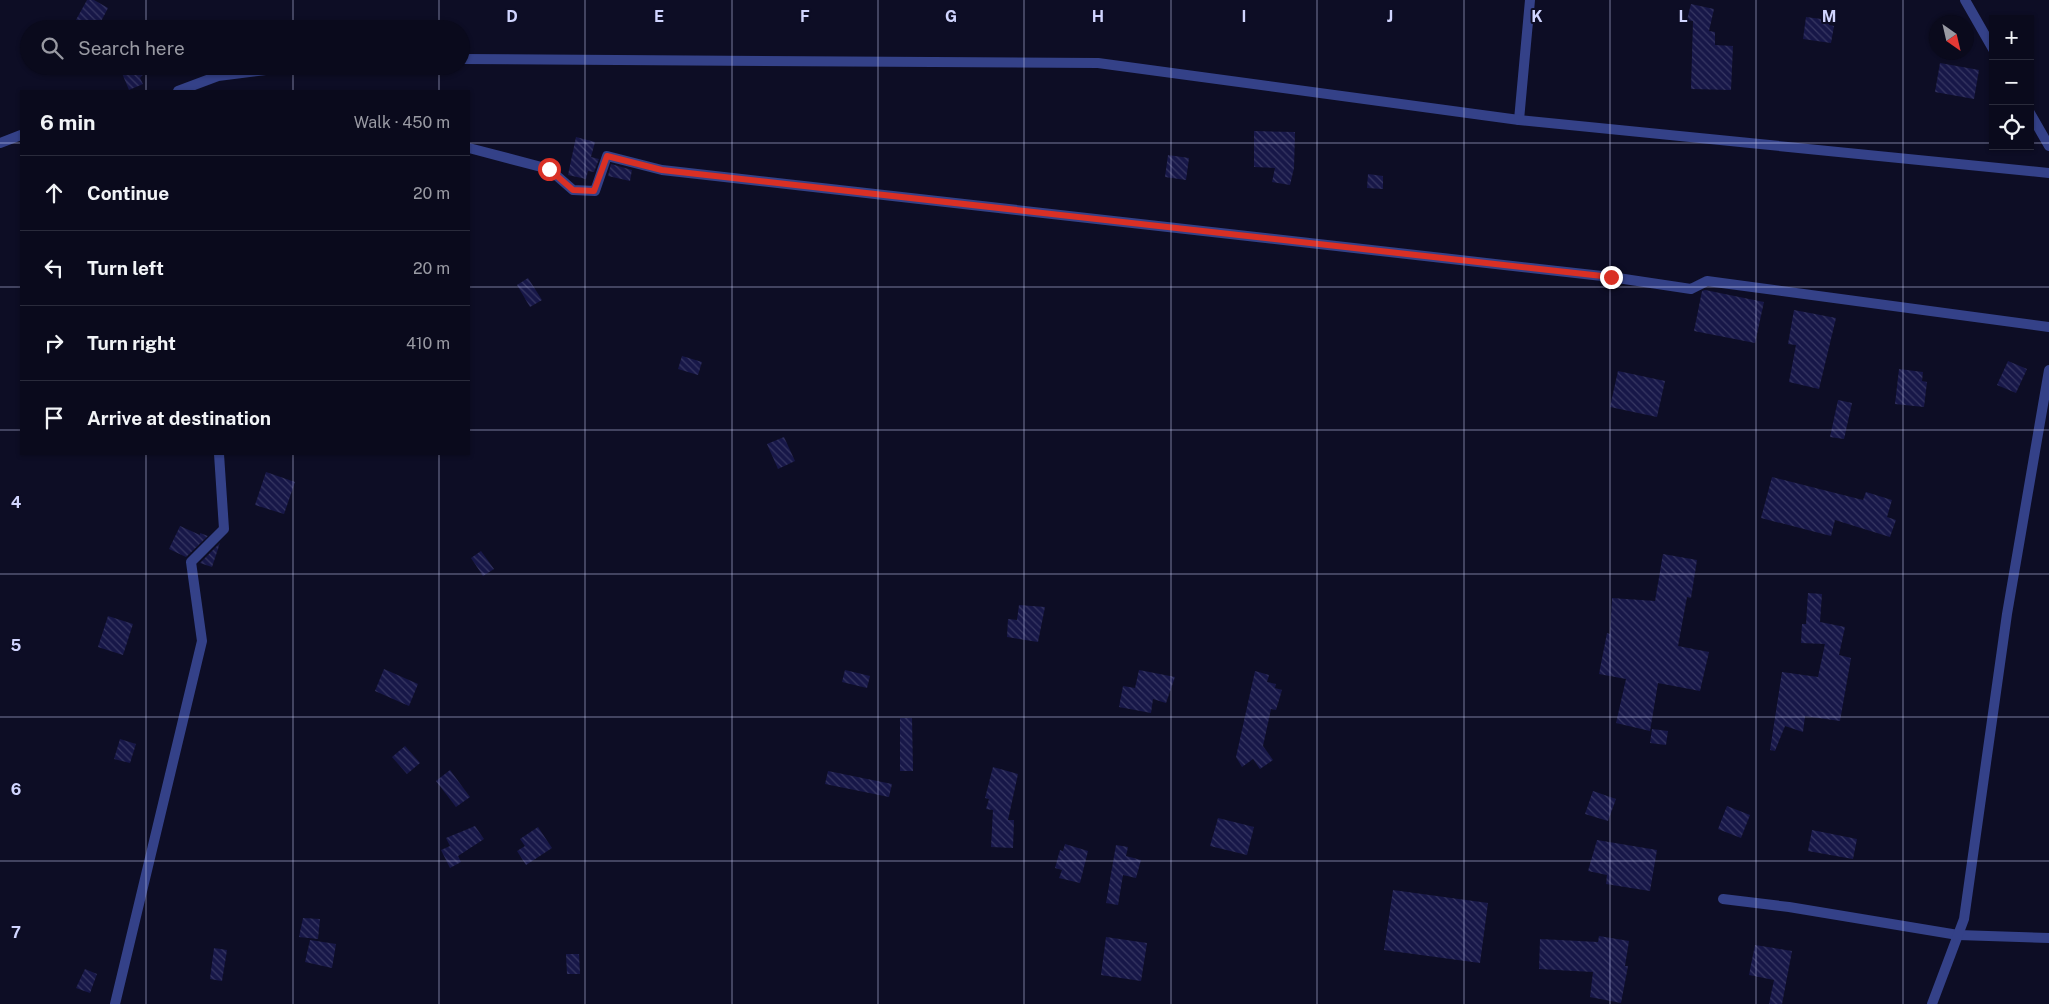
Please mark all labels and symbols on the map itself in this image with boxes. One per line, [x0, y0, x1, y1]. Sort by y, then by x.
text: D [506, 7, 518, 26]
text: E [654, 7, 664, 26]
text: F [800, 7, 810, 26]
text: G [945, 7, 957, 26]
text: H [1092, 7, 1104, 26]
text: I [1242, 7, 1246, 26]
text: J [1387, 7, 1393, 26]
text: K [1531, 7, 1543, 26]
text: L [1678, 7, 1688, 26]
text: M [1822, 7, 1836, 26]
north arrow [1929, 15, 1974, 60]
route start [538, 158, 561, 181]
route end [1600, 266, 1623, 289]
text: 4 [11, 493, 22, 512]
text: 5 [11, 636, 22, 655]
text: 6 [11, 780, 21, 799]
text: 7 [11, 923, 21, 942]

